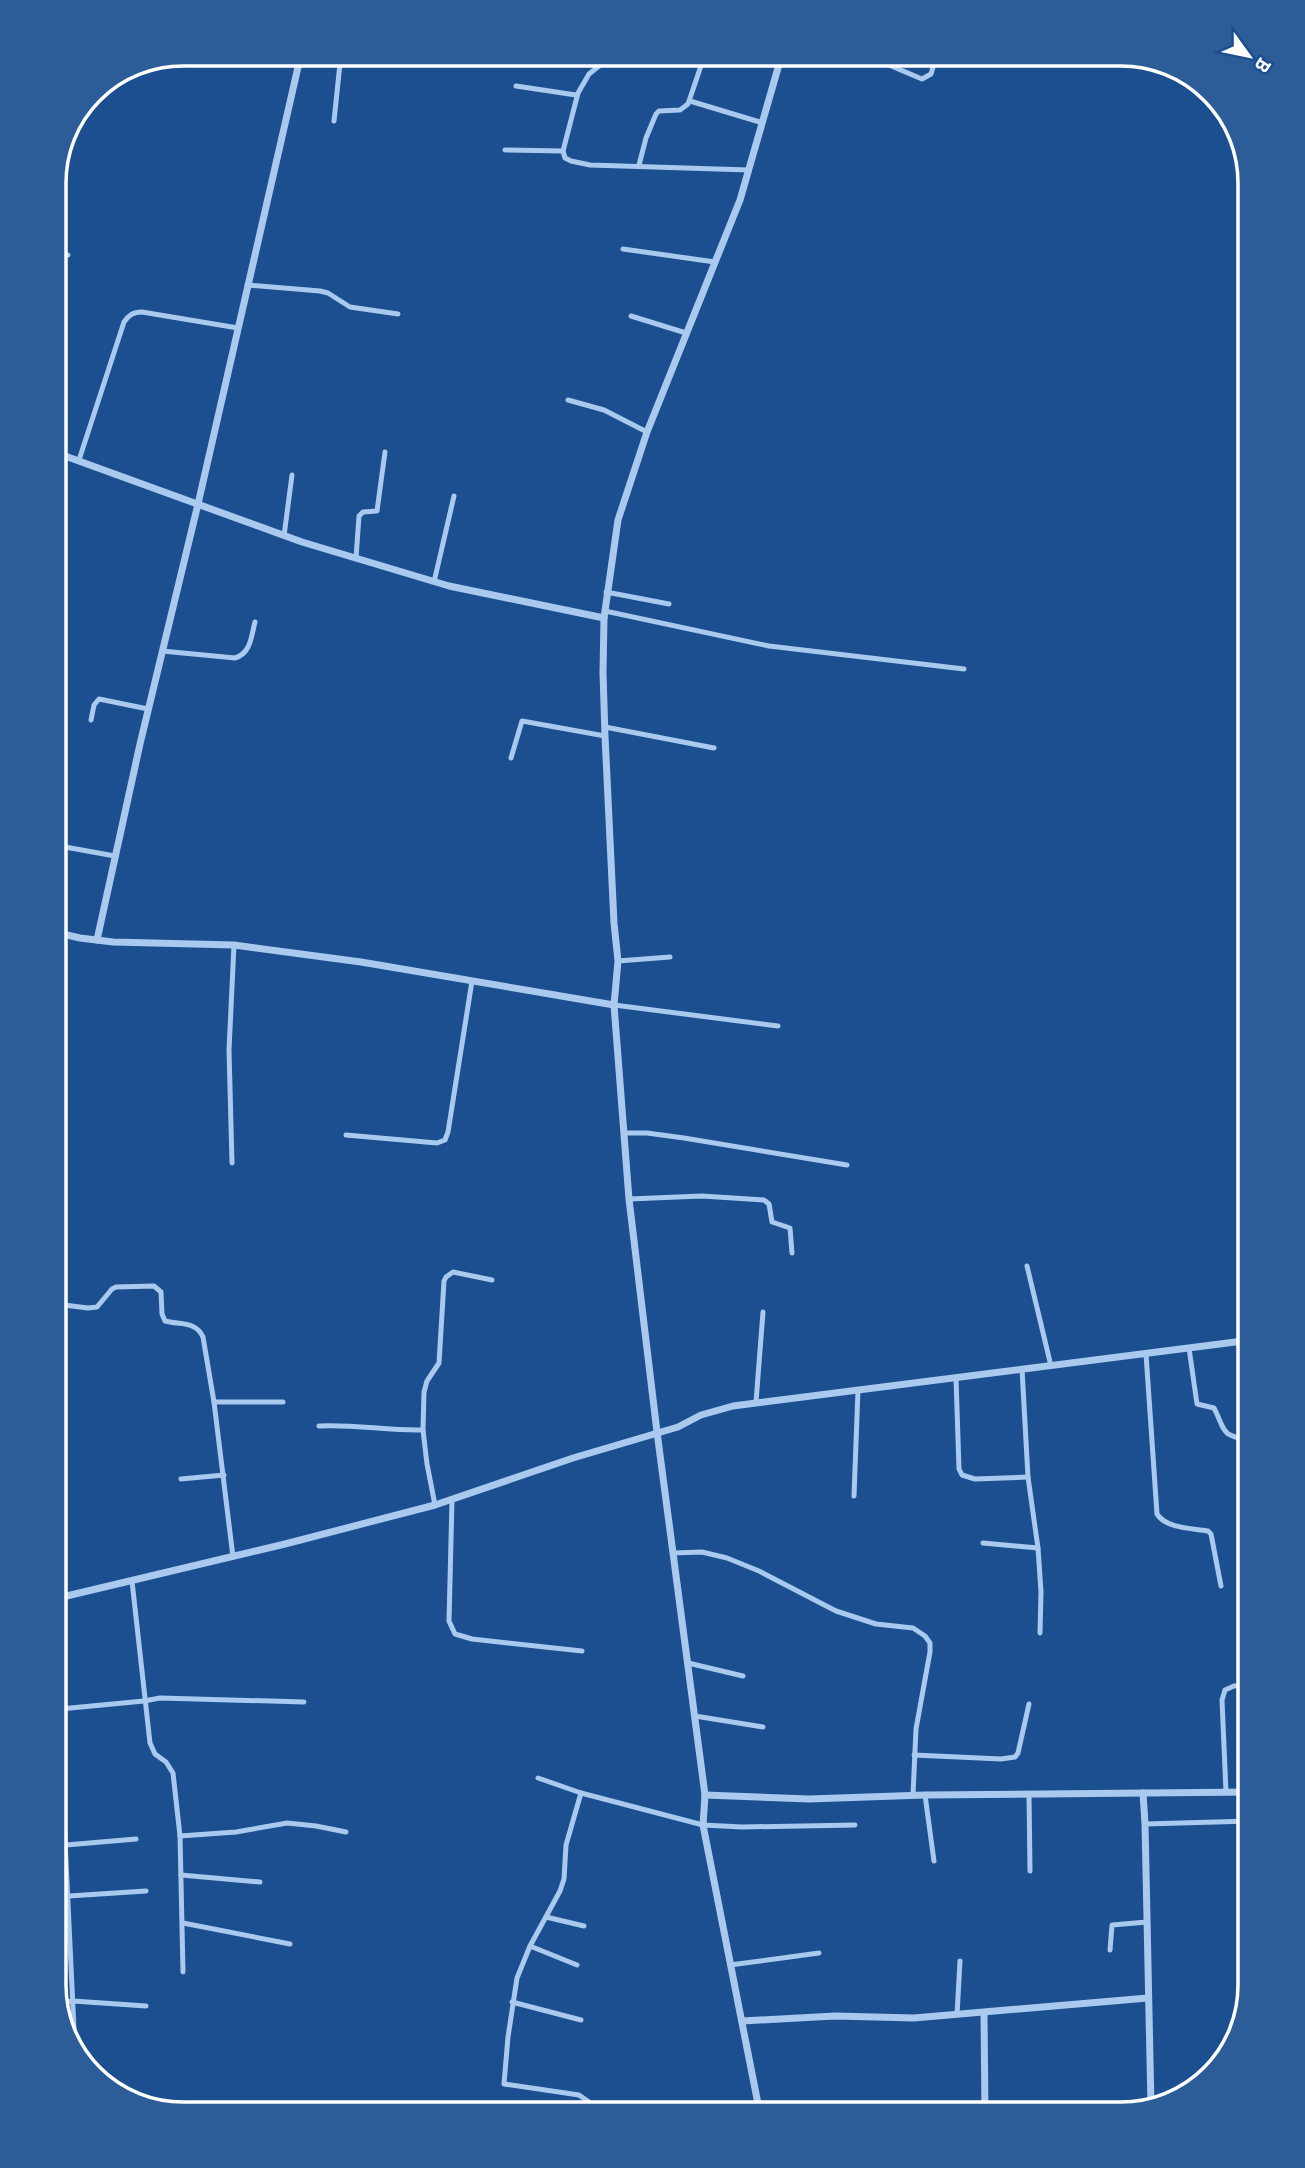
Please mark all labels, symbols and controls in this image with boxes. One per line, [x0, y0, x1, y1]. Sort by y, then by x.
north arrow [1214, 21, 1284, 91]
text: B [1249, 53, 1277, 77]

